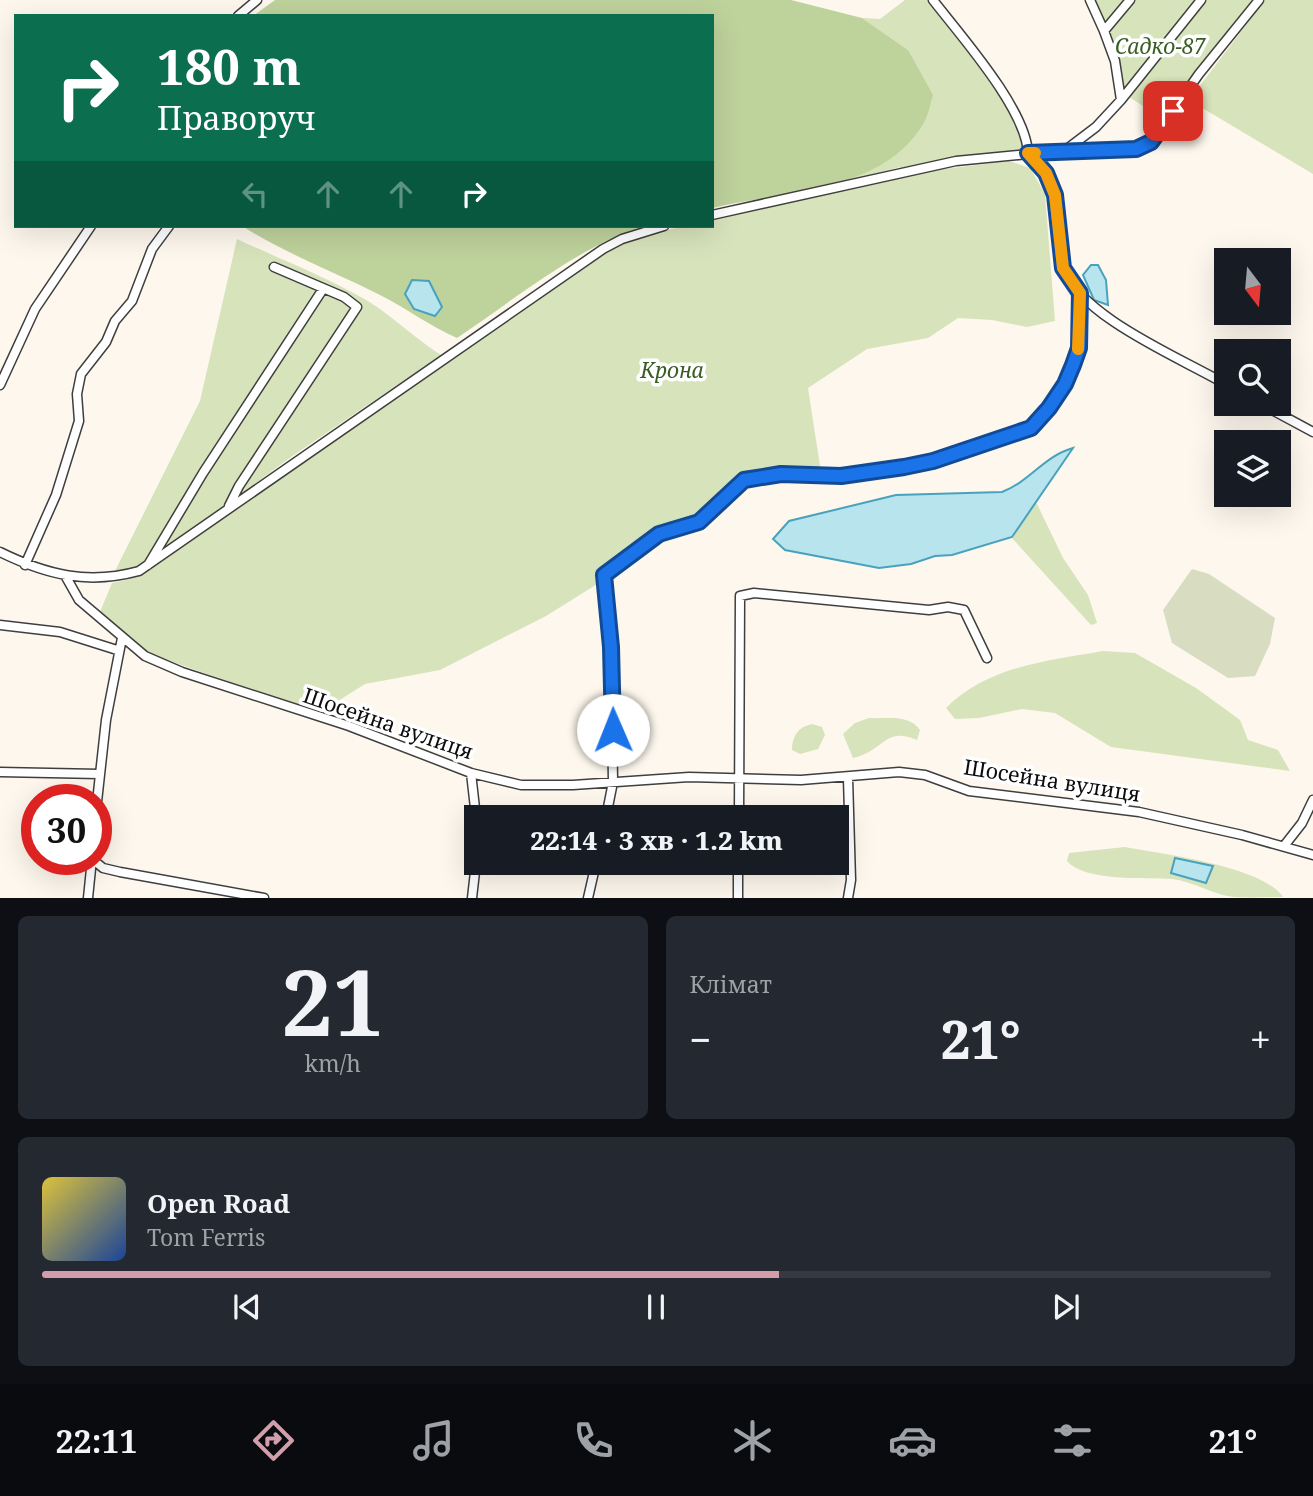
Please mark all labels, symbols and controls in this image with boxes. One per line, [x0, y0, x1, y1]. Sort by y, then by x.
park label: Садко-87 [1115, 32, 1207, 60]
text: 180 m [157, 33, 301, 99]
icon: right [42, 42, 133, 133]
pin [1143, 81, 1203, 141]
icon: arrive [1154, 92, 1192, 130]
text: Праворуч [157, 96, 316, 139]
icon: left [236, 175, 274, 213]
icon: ahead [309, 175, 347, 213]
icon: ahead [382, 175, 420, 213]
icon: right [455, 175, 493, 213]
north arrow [1214, 248, 1292, 326]
map controls [1214, 248, 1291, 507]
button: search [1214, 339, 1291, 416]
park label: Крона [639, 356, 704, 384]
button: layers [1214, 430, 1291, 507]
street label: Шосейна вулиця [299, 681, 477, 765]
position arrow [576, 693, 650, 767]
street label: Шосейна вулиця [962, 752, 1142, 808]
speed limit sign: 30 [21, 784, 112, 875]
text: 22:14 · 3 хв · 1.2 km [530, 822, 783, 858]
text: 21 [281, 939, 384, 1063]
text: Клімат [690, 968, 772, 1000]
text: 21° [941, 1003, 1021, 1074]
text: − [690, 1013, 712, 1065]
text: + [1250, 1013, 1271, 1065]
text: km/h [305, 1047, 361, 1079]
text: Open Road [147, 1185, 290, 1221]
text: Tom Ferris [147, 1221, 265, 1253]
icon: previous [228, 1288, 266, 1326]
icon: pause [637, 1288, 675, 1326]
icon: next [1047, 1288, 1085, 1326]
icon: directions [249, 1416, 298, 1465]
icon: music [409, 1416, 458, 1465]
icon: phone [569, 1416, 618, 1465]
icon: climate [728, 1416, 777, 1465]
icon: car [888, 1416, 937, 1465]
icon: filters [1048, 1416, 1097, 1465]
text: 22:11 [55, 1419, 138, 1462]
text: 21° [1208, 1419, 1257, 1462]

